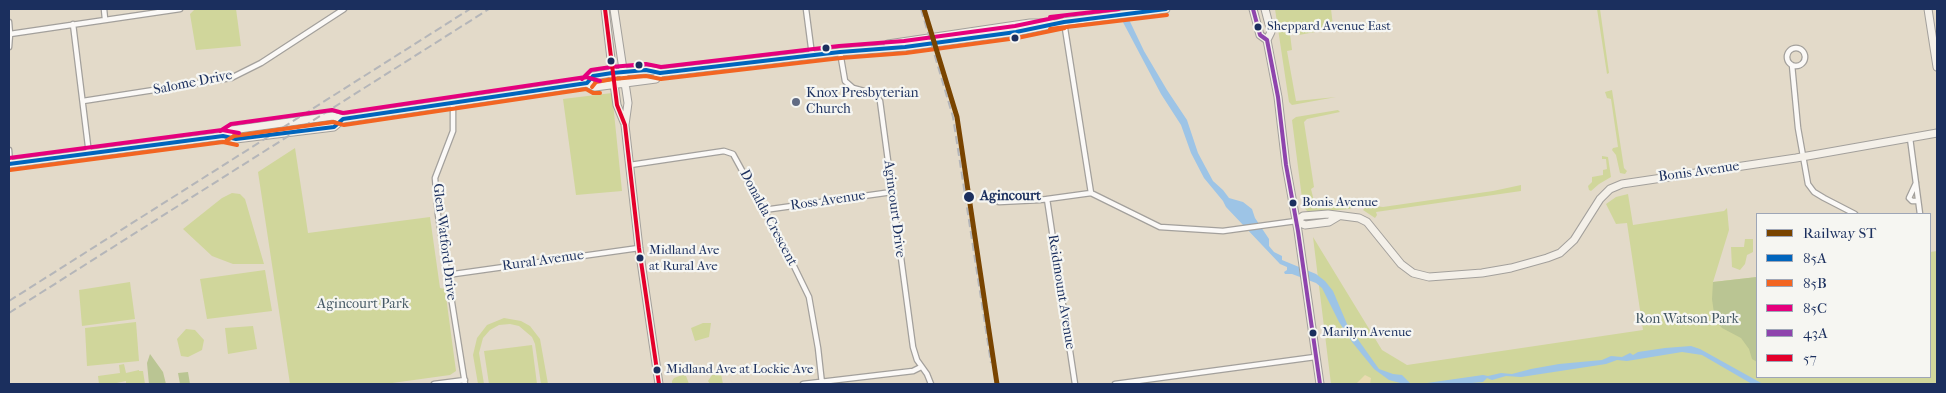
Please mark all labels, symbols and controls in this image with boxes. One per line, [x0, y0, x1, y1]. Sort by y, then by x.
place label: Sheppard Avenue East [1267, 19, 1391, 35]
marker: Sheppard Avenue East [1253, 22, 1263, 32]
unlabelled marker [1010, 33, 1020, 43]
unlabelled marker [821, 43, 831, 53]
unlabelled marker [606, 56, 616, 66]
unlabelled marker [634, 60, 644, 70]
street label: Salome Drive [152, 67, 234, 99]
place label: Knox Presbyterian Church [806, 86, 919, 118]
marker: Knox Presbyterian Church [790, 96, 802, 108]
street label: Bonis Avenue [1657, 158, 1741, 186]
street label: Agincourt Drive [880, 159, 908, 259]
street label: Donalda Crescent [736, 167, 800, 269]
street label: Glen Watford Drive [428, 182, 460, 302]
street label: Ross Avenue [789, 187, 867, 215]
place label: Agincourt [980, 189, 1041, 205]
marker: Agincourt [962, 190, 976, 204]
place label: Bonis Avenue [1302, 195, 1378, 211]
marker: Bonis Avenue [1288, 198, 1298, 208]
legend [1756, 213, 1931, 378]
text: Railway ST [1803, 224, 1876, 242]
street label: Reidmount Avenue [1044, 233, 1078, 351]
place label: Midland Ave at Rural Ave [649, 243, 720, 274]
street label: Rural Avenue [501, 247, 585, 275]
text: 85A [1803, 249, 1827, 267]
marker: Midland Ave at Rural Ave [635, 253, 645, 263]
text: 85B [1803, 274, 1827, 292]
park label: Agincourt Park [317, 297, 409, 313]
text: 85C [1803, 299, 1827, 317]
park label: Ron Watson Park [1635, 312, 1739, 328]
text: 43A [1803, 324, 1828, 342]
place label: Marilyn Avenue [1322, 325, 1412, 341]
marker: Marilyn Avenue [1308, 328, 1318, 338]
text: 57 [1803, 349, 1817, 367]
place label: Midland Ave at Lockie Ave [666, 362, 813, 378]
marker: Midland Ave at Lockie Ave [652, 365, 662, 375]

